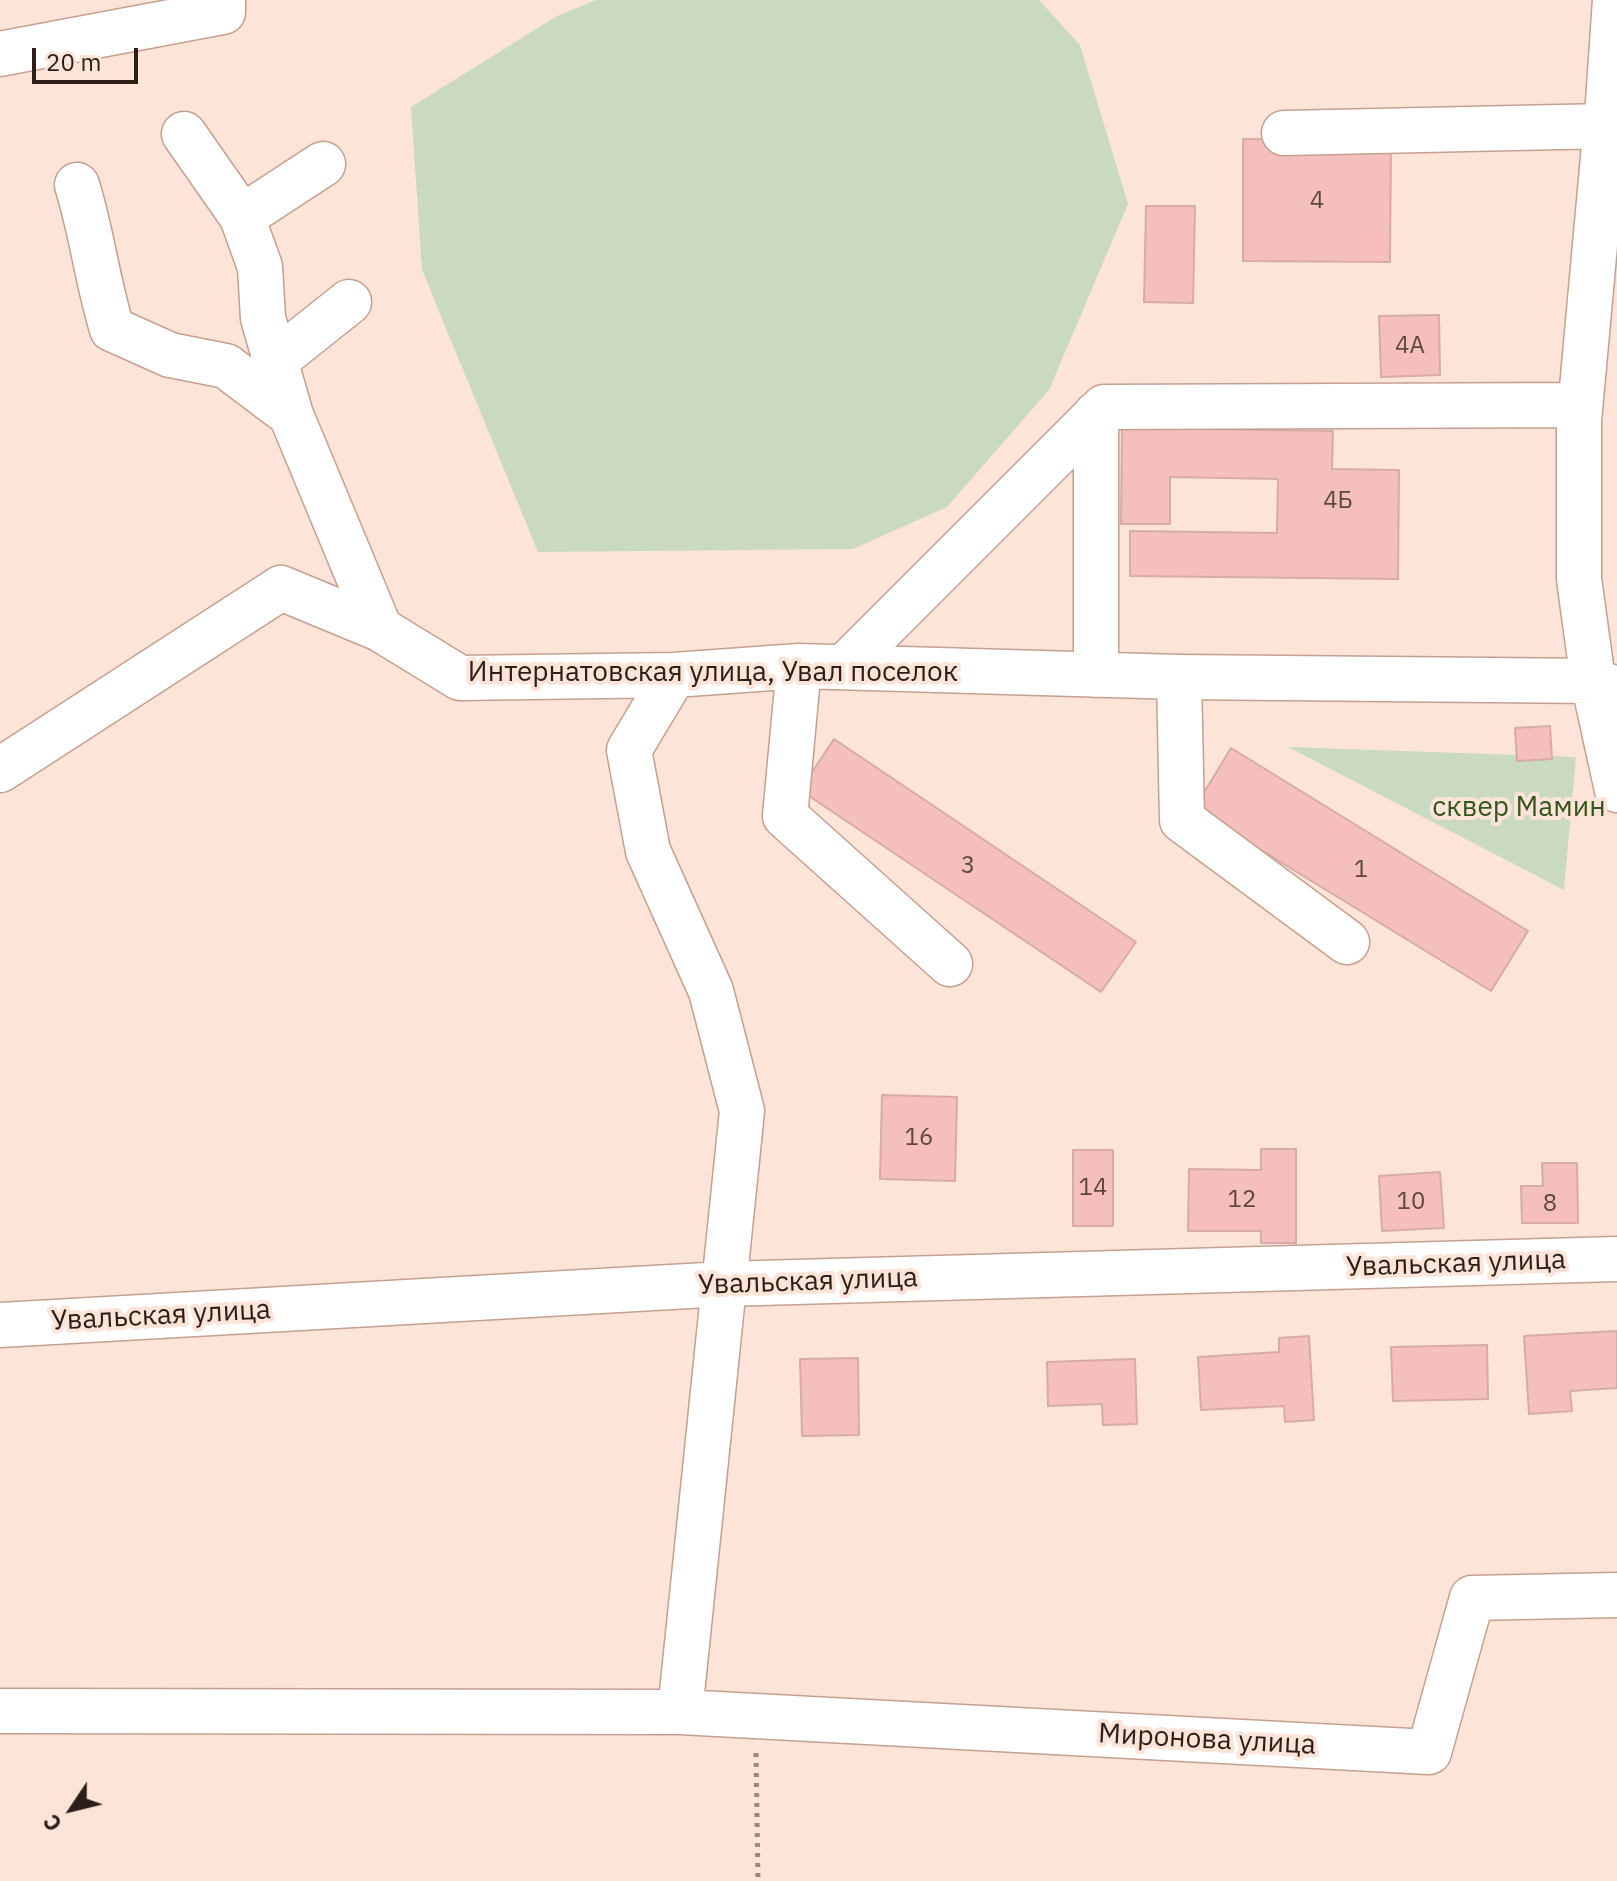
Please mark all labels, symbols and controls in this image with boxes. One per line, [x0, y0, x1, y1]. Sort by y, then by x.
scale bar [36, 32, 142, 82]
text: 20 m [46, 46, 101, 78]
house number: 4 [1310, 187, 1324, 215]
house number: 4А [1395, 332, 1425, 360]
house number: 4Б [1323, 487, 1353, 515]
street label: Интернатовская улица, Увал поселок [468, 656, 958, 690]
park label: сквер Мамин [1432, 791, 1606, 825]
house number: 3 [961, 852, 975, 880]
house number: 1 [1354, 856, 1368, 884]
house number: 16 [905, 1124, 933, 1152]
house number: 14 [1079, 1174, 1107, 1202]
house number: 12 [1228, 1186, 1256, 1214]
house number: 10 [1397, 1188, 1425, 1216]
house number: 8 [1543, 1190, 1557, 1218]
street label: Увальская улица [1345, 1243, 1567, 1285]
street label: Увальская улица [697, 1261, 919, 1303]
street label: Увальская улица [50, 1293, 272, 1339]
street label: Миронова улица [1097, 1718, 1317, 1762]
north arrow [32, 1769, 112, 1849]
text: С [36, 1809, 68, 1837]

